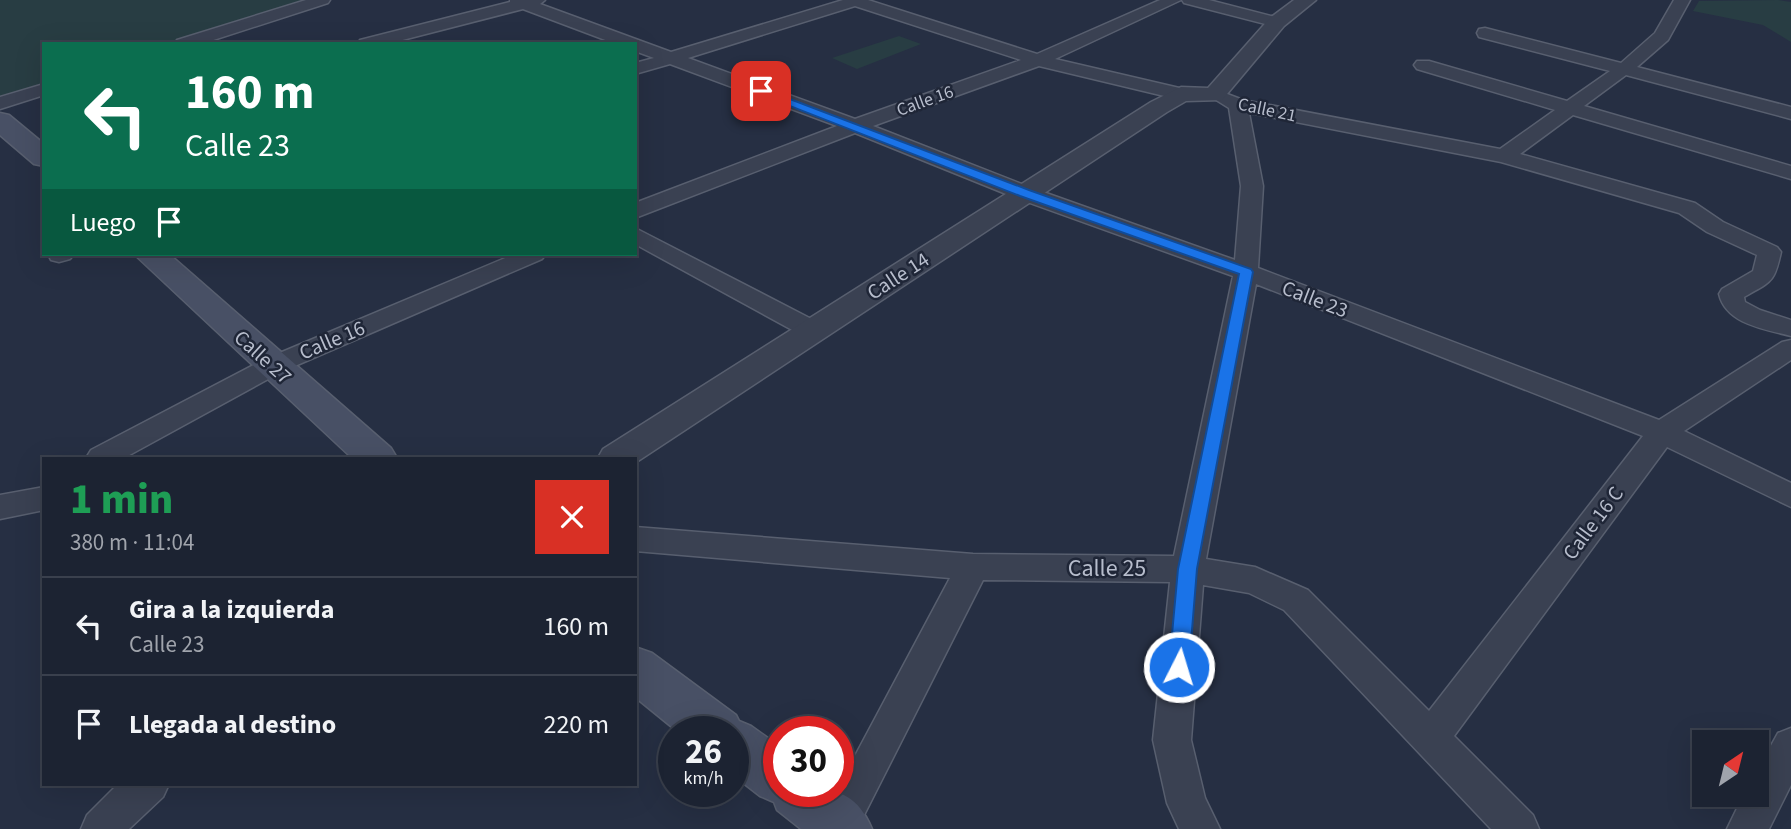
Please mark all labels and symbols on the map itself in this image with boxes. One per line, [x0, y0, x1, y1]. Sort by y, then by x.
pin [731, 61, 791, 121]
street label: Calle 16 [893, 79, 957, 123]
street label: Calle 21 [1236, 92, 1298, 128]
street label: Calle 14 [861, 245, 935, 307]
street label: Calle 23 [1278, 273, 1352, 325]
street label: Calle 16 [294, 313, 370, 367]
street label: Calle 27 [227, 323, 299, 391]
street label: Calle 16 C [1555, 480, 1631, 566]
street label: Calle 25 [1068, 551, 1146, 586]
position arrow [1142, 630, 1216, 704]
speed limit sign: 30 [763, 716, 854, 807]
north arrow [1692, 730, 1769, 807]

